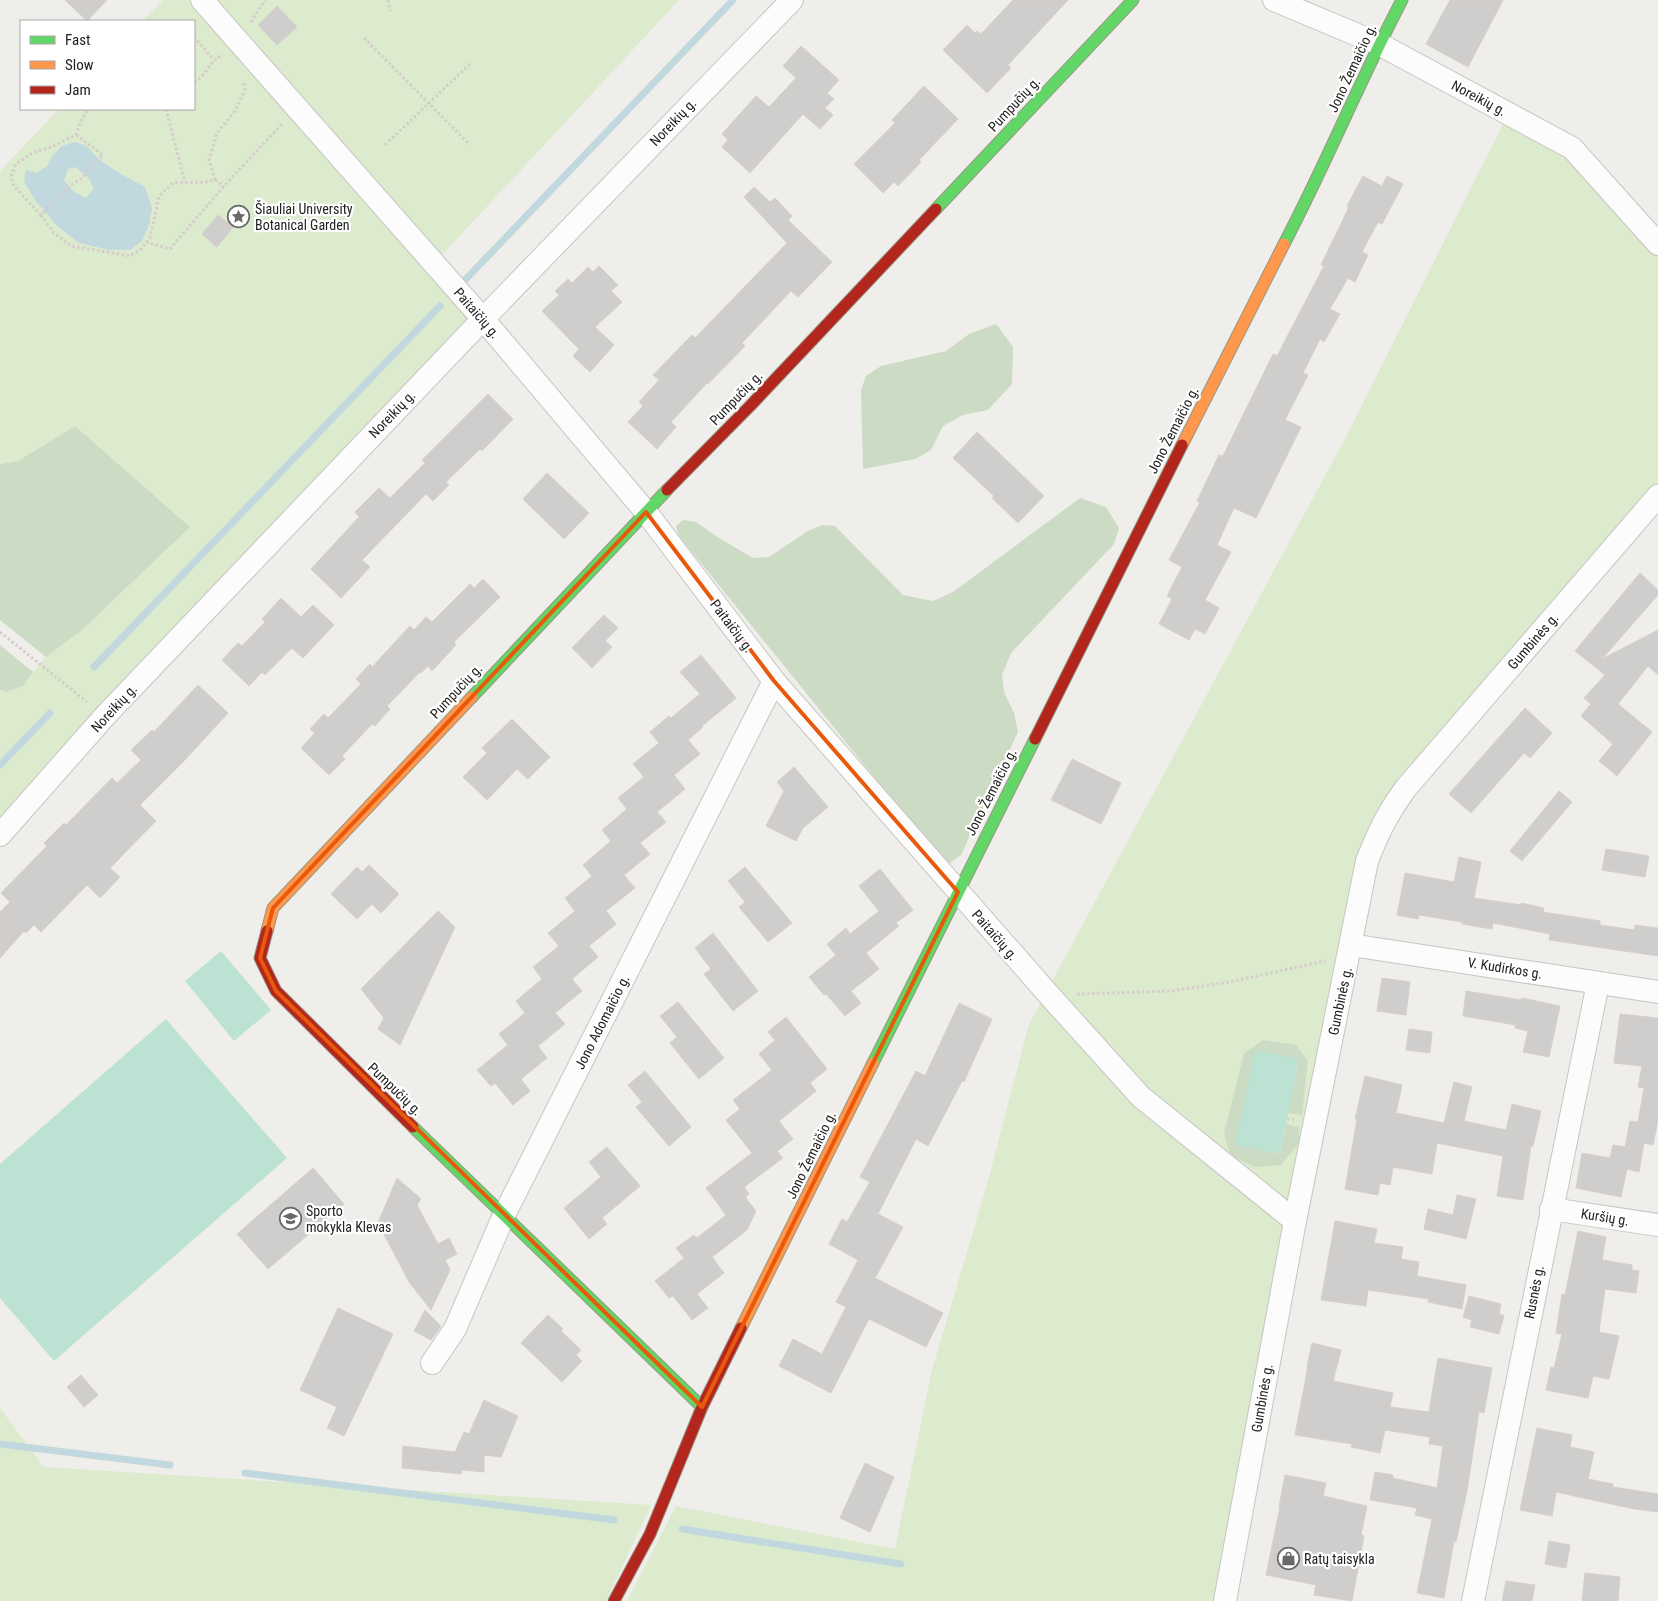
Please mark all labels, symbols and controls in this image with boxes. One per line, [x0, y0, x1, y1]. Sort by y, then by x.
legend [20, 20, 195, 110]
street label: Jono Žemaičio g. [1324, 21, 1379, 115]
text: Fast [65, 31, 90, 49]
text: Slow [65, 56, 94, 74]
street label: Pumpučių g. [985, 73, 1043, 135]
street label: Noreikių g. [1449, 77, 1509, 119]
text: Jam [65, 81, 91, 99]
street label: Noreikių g. [647, 95, 699, 149]
place label: Šiauliai University Botanical Garden [255, 200, 353, 233]
place icon: Šiauliai University Botanical Garden [227, 205, 251, 229]
street label: Paitaičių g. [451, 284, 503, 342]
street label: Pumpučių g. [706, 368, 766, 428]
street label: Jono Žemaičio g. [1143, 383, 1202, 476]
street label: Noreikių g. [366, 387, 418, 441]
street label: Paitaičių g. [707, 596, 757, 656]
street label: Gumbinės g. [1504, 610, 1562, 672]
street label: Pumpučių g. [427, 660, 485, 722]
street label: Noreikių g. [88, 681, 140, 735]
street label: Jono Žemaičio g. [961, 745, 1020, 838]
street label: Paitaičių g. [969, 906, 1021, 964]
street label: V. Kudirkos g. [1467, 954, 1543, 982]
street label: Gumbinės g. [1325, 965, 1355, 1037]
street label: Jono Adomaičio g. [571, 972, 633, 1072]
street label: Pumpučių g. [365, 1059, 425, 1119]
street label: Jono Žemaičio g. [782, 1108, 839, 1201]
place label: Sporto mokykla Klevas [306, 1203, 391, 1235]
street label: Kuršių g. [1580, 1205, 1630, 1229]
school or university icon: Sporto mokykla Klevas [278, 1207, 302, 1231]
street label: Rusnės g. [1521, 1264, 1547, 1320]
street label: Gumbinės g. [1248, 1363, 1276, 1433]
shop icon: Ratų taisykla [1276, 1547, 1300, 1571]
place label: Ratų taisykla [1304, 1551, 1375, 1567]

